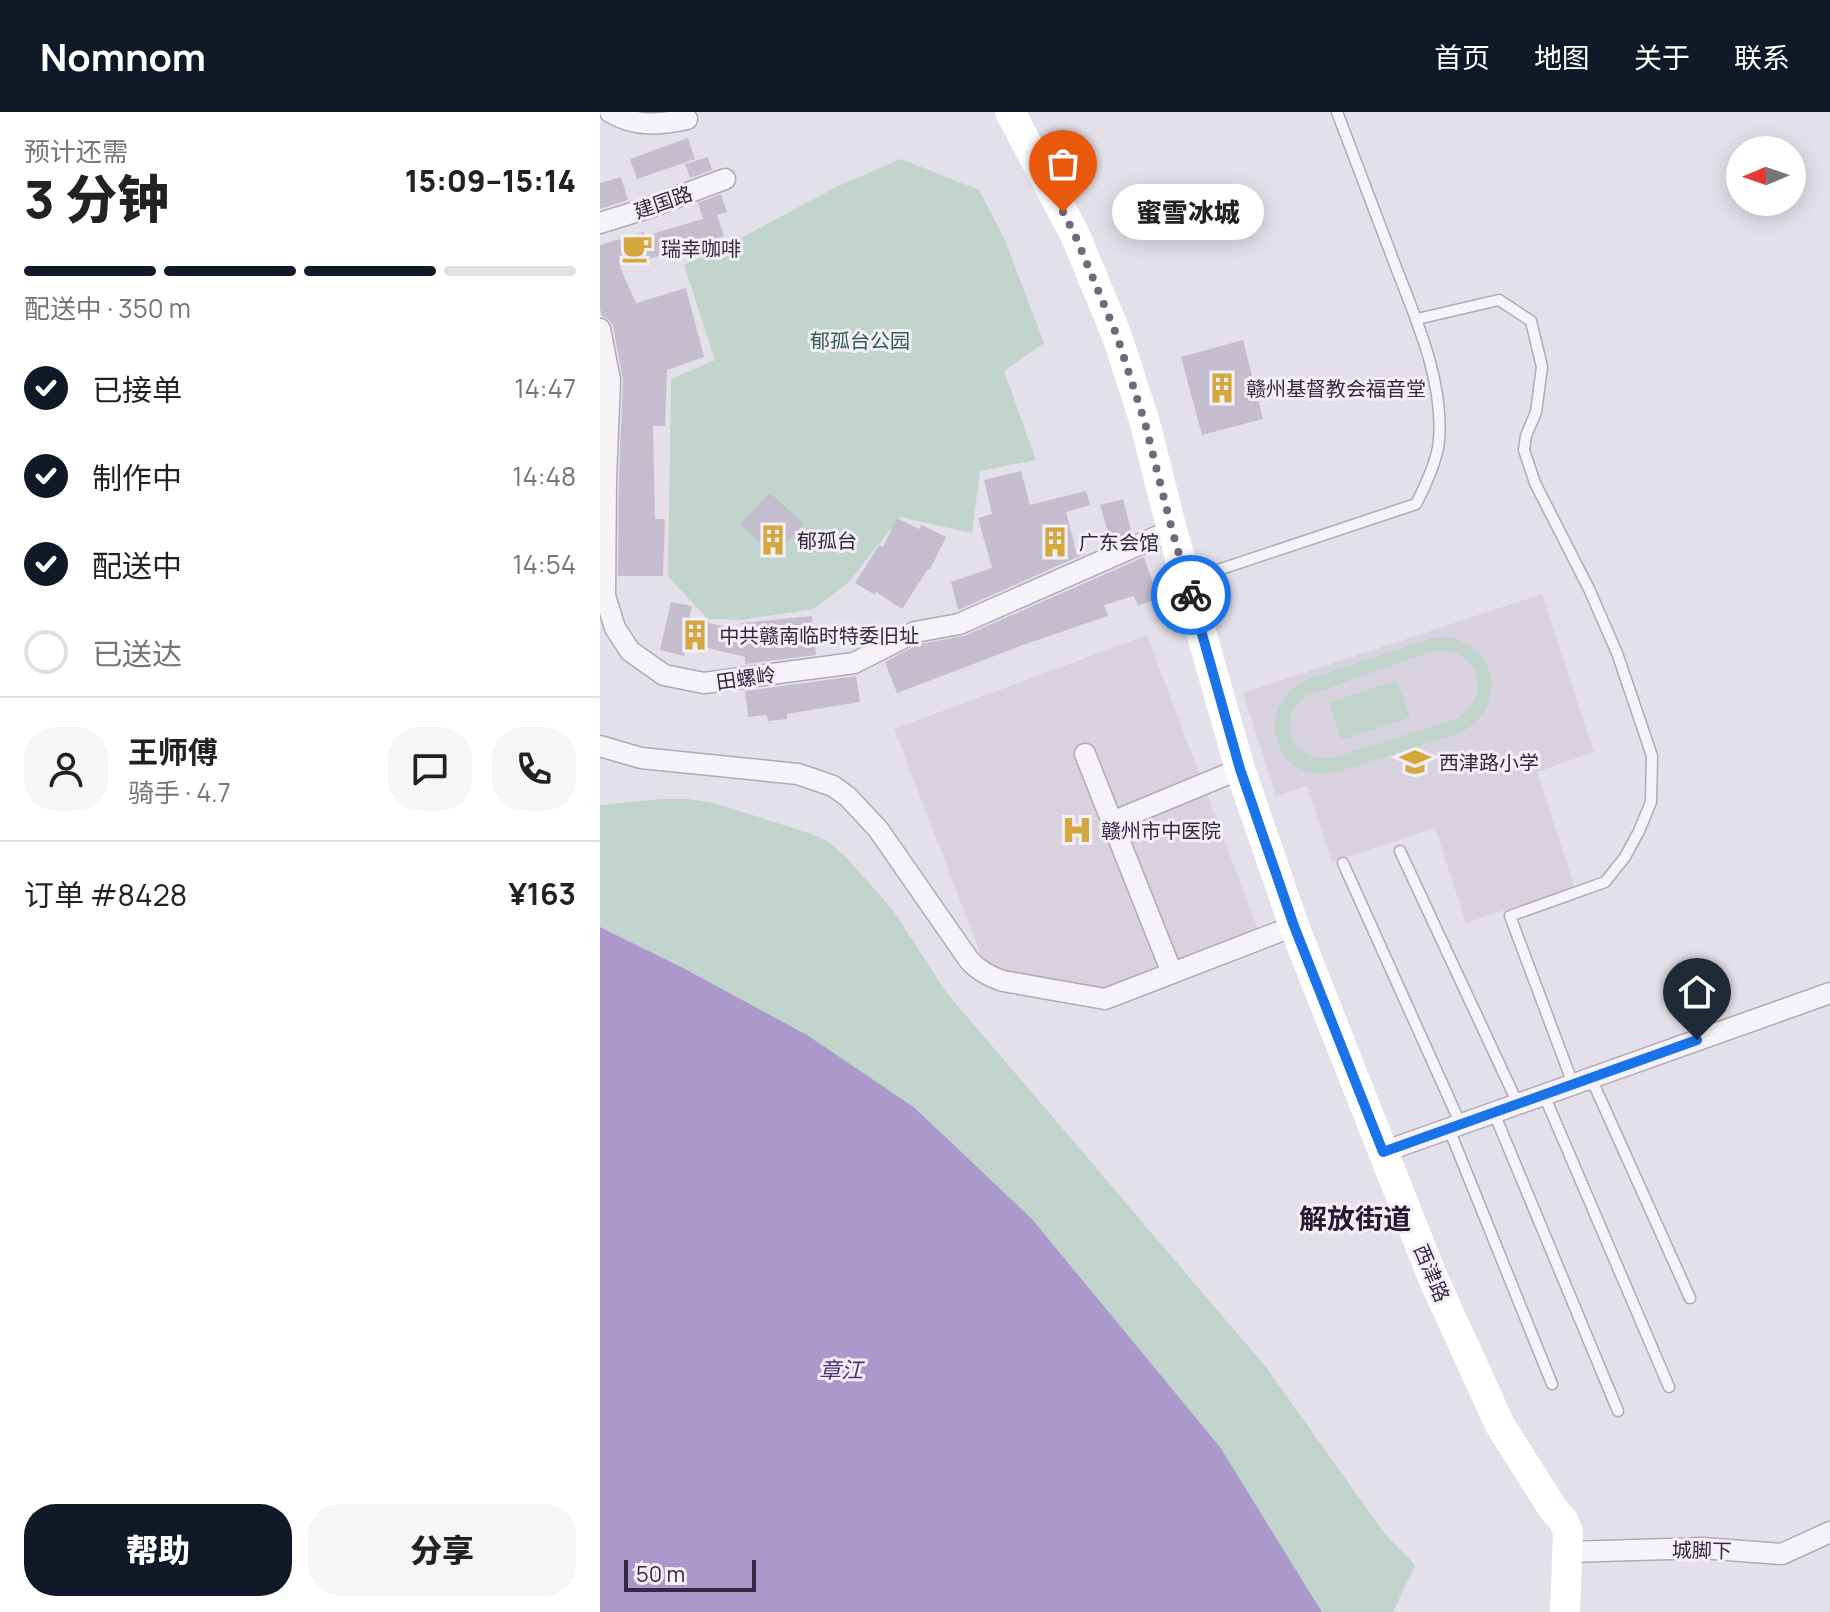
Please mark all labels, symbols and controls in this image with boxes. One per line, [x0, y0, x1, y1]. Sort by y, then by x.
text: Nomnom [40, 30, 206, 82]
text: 首页 [1434, 38, 1490, 76]
text: 地图 [1534, 38, 1590, 76]
text: 关于 [1634, 38, 1690, 76]
text: 联系 [1734, 38, 1790, 76]
pin [1029, 130, 1097, 212]
text: 预计还需 [24, 133, 128, 169]
north arrow [1726, 136, 1806, 216]
map controls [1726, 136, 1806, 216]
icon: bag [1041, 142, 1085, 186]
text: 15:09–15:14 [405, 160, 576, 201]
text: 3 分钟 [24, 163, 169, 234]
street label: 建国路 [630, 179, 696, 225]
callout: 蜜雪冰城 [1111, 184, 1263, 240]
text: 蜜雪冰城 [1136, 194, 1240, 230]
cafe icon: 瑞幸咖啡 [620, 231, 654, 265]
place label: 瑞幸咖啡 [661, 235, 741, 262]
text: 配送中 · 350 m [24, 290, 191, 326]
park label: 郁孤台公园 [810, 327, 910, 354]
icon: check [24, 366, 68, 410]
text: 已接单 [92, 369, 182, 410]
text: 14:47 [514, 370, 576, 406]
building icon: 赣州基督教会福音堂 [1205, 371, 1239, 405]
place label: 赣州基督教会福音堂 [1246, 375, 1426, 402]
icon: check [24, 454, 68, 498]
text: 制作中 [92, 457, 182, 498]
text: 14:48 [512, 458, 576, 494]
building icon: 郁孤台 [756, 523, 790, 557]
building icon: 广东会馆 [1038, 525, 1072, 559]
place label: 郁孤台 [797, 527, 857, 554]
place label: 广东会馆 [1079, 529, 1159, 556]
icon: check [24, 542, 68, 586]
text: 配送中 [92, 545, 182, 586]
text: 14:54 [512, 546, 576, 582]
courier [1151, 555, 1231, 635]
icon: bike [1169, 573, 1213, 617]
building icon: 中共赣南临时特委旧址 [678, 618, 712, 652]
place label: 中共赣南临时特委旧址 [719, 622, 919, 649]
text: 已送达 [92, 633, 182, 674]
street label: 田螺岭 [714, 660, 778, 696]
button: person [24, 727, 108, 811]
button: chat [388, 727, 472, 811]
button: phone [492, 727, 576, 811]
text: 王师傅 [128, 731, 218, 772]
school or university icon: 西津路小学 [1398, 745, 1432, 779]
place label: 西津路小学 [1439, 749, 1539, 776]
text: 骑手 · 4.7 [128, 774, 231, 810]
hospital icon: 赣州市中医院 [1060, 813, 1094, 847]
place label: 赣州市中医院 [1101, 817, 1221, 844]
text: ¥163 [508, 873, 576, 914]
text: 订单 #8428 [24, 874, 187, 915]
pin [1663, 958, 1731, 1040]
icon: home [1675, 970, 1719, 1014]
district label: 解放街道 [1299, 1199, 1411, 1237]
street label: 西津路 [1408, 1240, 1456, 1306]
water label: 章江 [819, 1355, 865, 1385]
button: 帮助 [24, 1504, 292, 1596]
button: 分享 [308, 1504, 576, 1596]
street label: 城脚下 [1672, 1536, 1732, 1564]
scale bar [624, 1556, 756, 1592]
text: 50 m [636, 1559, 685, 1589]

